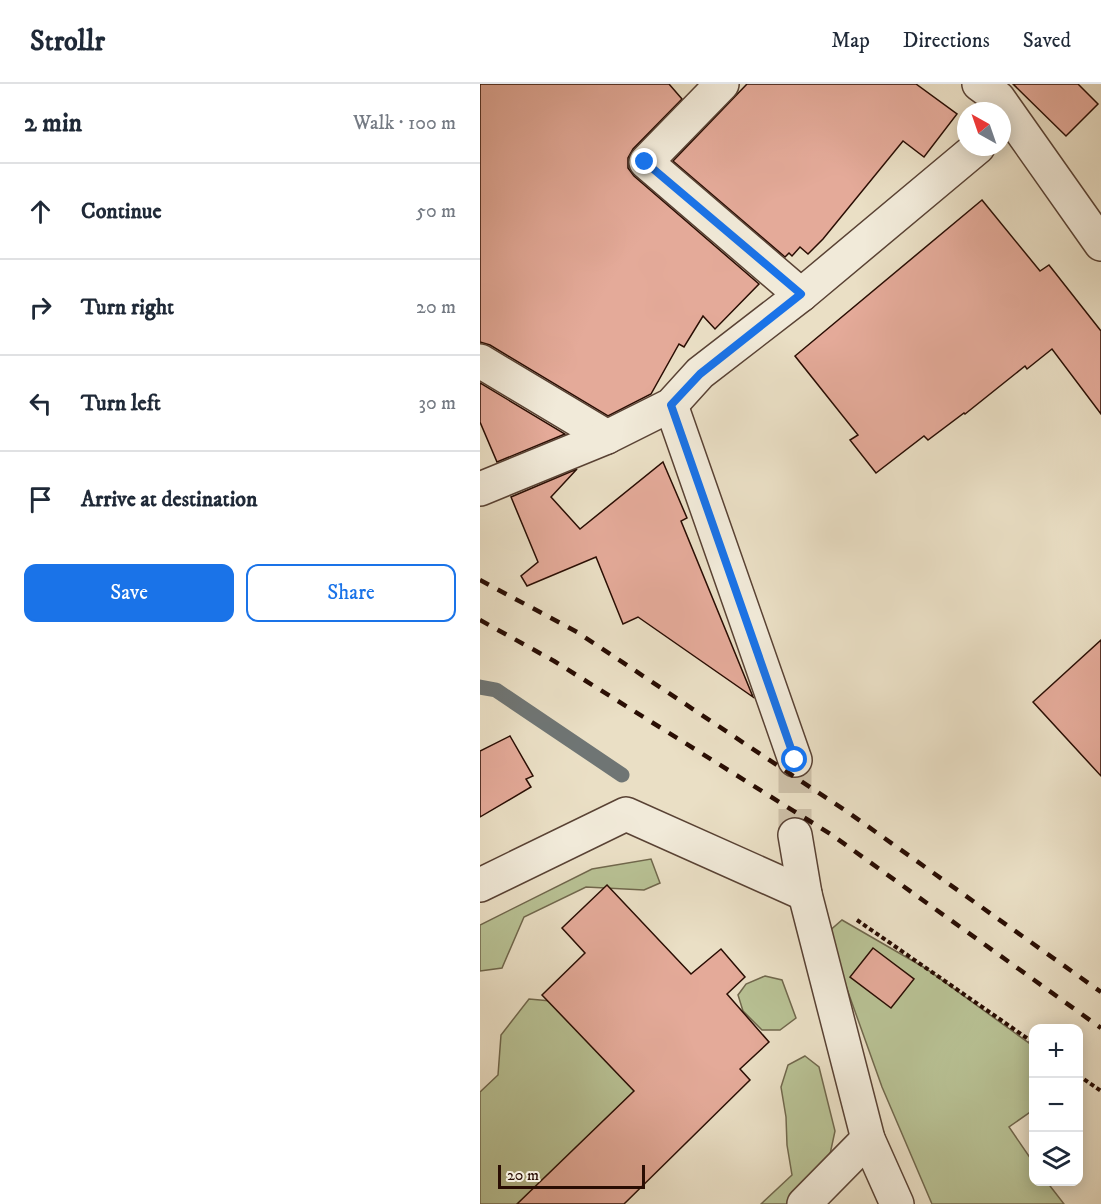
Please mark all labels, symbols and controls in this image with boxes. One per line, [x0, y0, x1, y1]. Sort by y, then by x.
text: Strollr [30, 24, 105, 59]
text: Map [831, 28, 870, 54]
text: Directions [903, 28, 990, 54]
text: Saved [1023, 28, 1071, 54]
north arrow [957, 102, 1011, 156]
text: 2 min [24, 107, 82, 140]
text: Walk · 100 m [353, 111, 456, 136]
route end [631, 148, 657, 174]
icon: ahead [24, 195, 57, 228]
text: Continue [81, 198, 162, 225]
text: 50 m [416, 199, 456, 224]
icon: right [24, 291, 57, 324]
text: Turn right [81, 294, 174, 321]
text: 20 m [416, 295, 456, 320]
icon: left [24, 387, 57, 420]
text: Turn left [81, 390, 161, 417]
text: 30 m [418, 391, 456, 416]
icon: arrive [24, 483, 57, 516]
text: Arrive at destination [81, 486, 258, 513]
button: Save [24, 564, 234, 622]
button: Share [246, 564, 456, 622]
route start [781, 746, 807, 772]
map controls [1029, 1024, 1083, 1186]
button: + [1029, 1024, 1083, 1078]
button: − [1029, 1078, 1083, 1132]
button: layers [1029, 1132, 1083, 1186]
scale bar [498, 1162, 645, 1190]
text: 20 m [507, 1165, 539, 1185]

